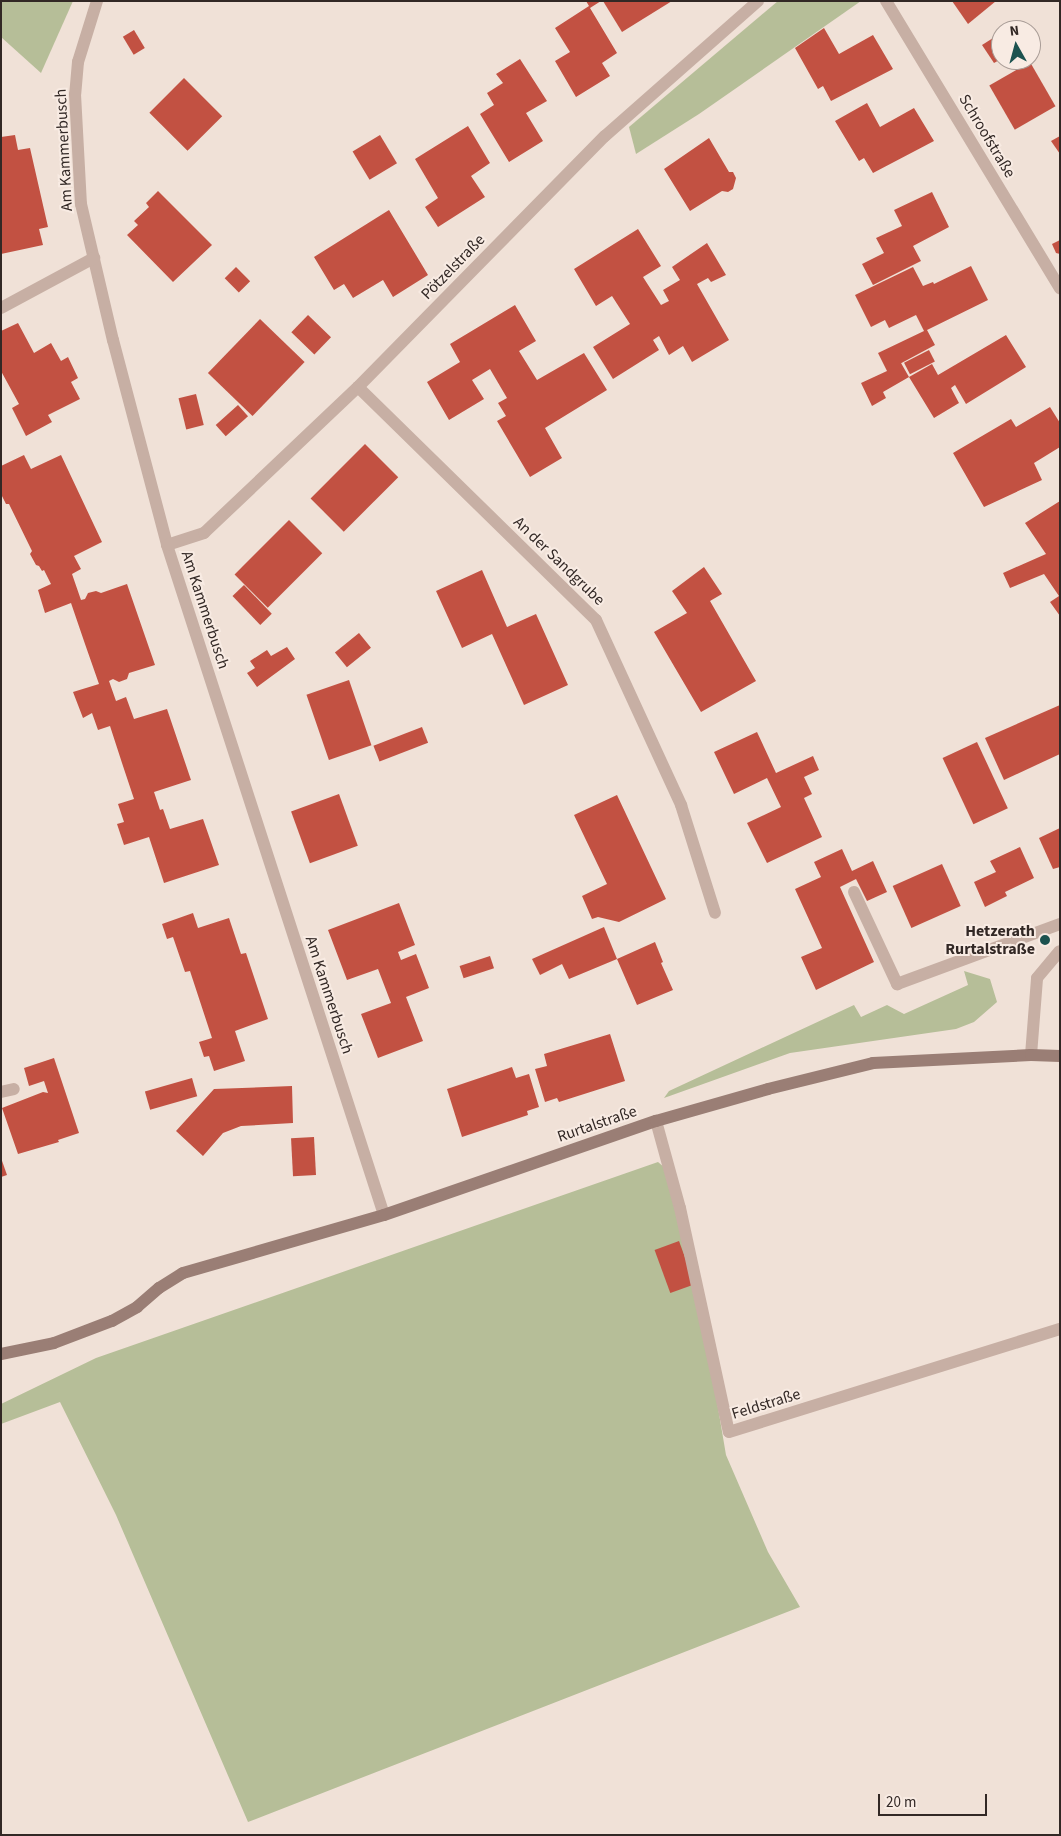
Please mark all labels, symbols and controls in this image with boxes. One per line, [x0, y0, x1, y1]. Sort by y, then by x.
north arrow [991, 20, 1041, 70]
text: N [1008, 21, 1020, 42]
street label: Am Kammerbusch [51, 88, 77, 212]
street label: Schroofstraße [955, 91, 1019, 181]
street label: Pötzelstraße [417, 230, 489, 304]
street label: An der Sandgrube [509, 513, 609, 609]
street label: Am Kammerbusch [177, 549, 233, 671]
place label: Hetzerath Rurtalstraße [945, 921, 1035, 959]
street label: Am Kammerbusch [301, 934, 357, 1056]
marker: Hetzerath Rurtalstraße [1039, 934, 1051, 946]
street label: Rurtalstraße [555, 1101, 639, 1147]
street label: Feldstraße [729, 1384, 803, 1424]
scale bar [881, 1784, 990, 1816]
text: 20 m [886, 1792, 916, 1813]

